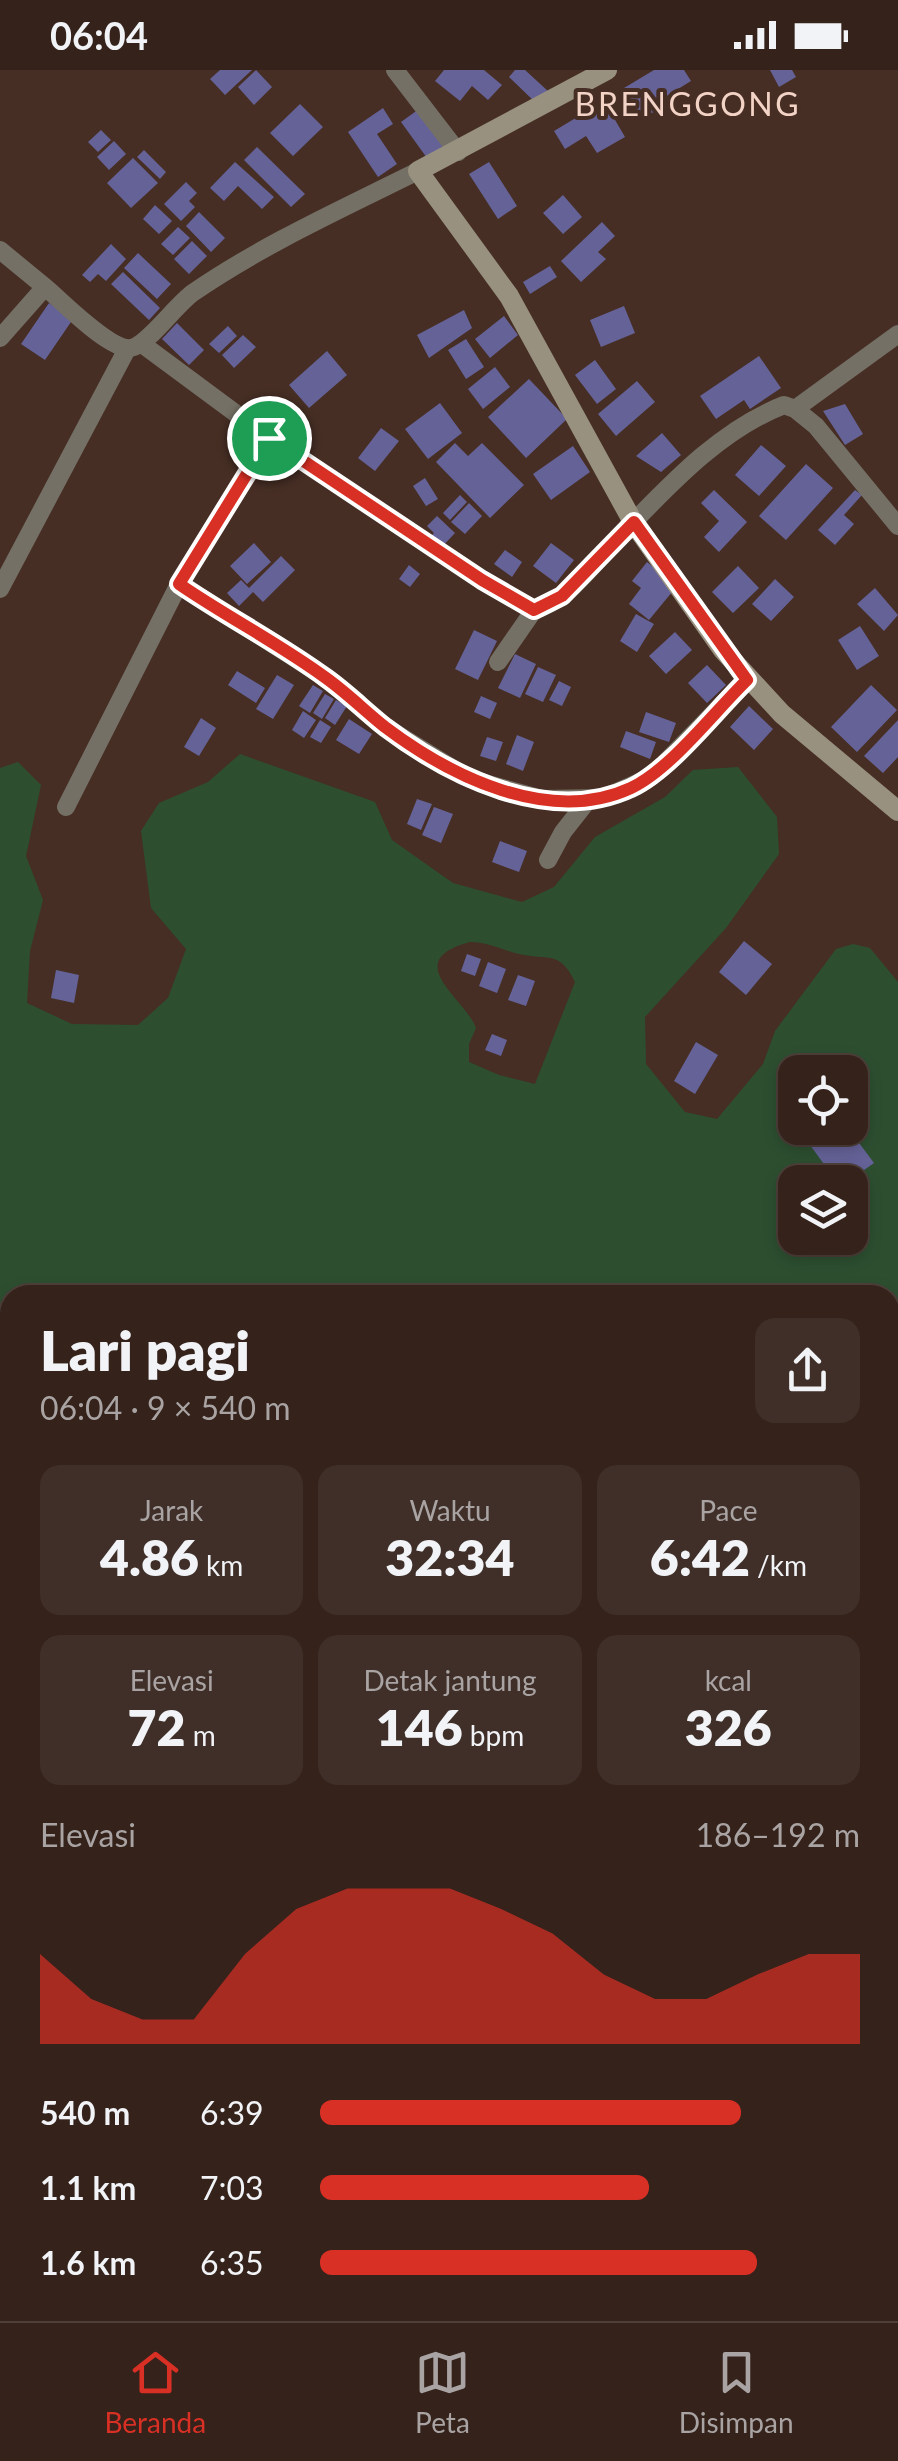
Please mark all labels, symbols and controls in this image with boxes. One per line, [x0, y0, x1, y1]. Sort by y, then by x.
text: 06:04 [50, 12, 148, 58]
district label: BRENGGONG [575, 84, 801, 123]
pin [227, 396, 312, 481]
icon: arrive [242, 411, 297, 466]
map controls [778, 1055, 868, 1255]
button: locate [778, 1055, 868, 1145]
button: layers [778, 1165, 868, 1255]
text: Lari pagi [40, 1317, 250, 1383]
button: share [755, 1318, 860, 1423]
text: 06:04 · 9 × 540 m [40, 1388, 291, 1427]
text: Jarak [140, 1493, 203, 1527]
text: Waktu [409, 1493, 491, 1527]
text: Pace [699, 1493, 757, 1527]
text: 4.86 [100, 1527, 199, 1587]
text: 32:34 [385, 1527, 515, 1587]
text: 6:42 [650, 1527, 750, 1587]
text: km [199, 1548, 243, 1582]
text: /km [750, 1548, 807, 1582]
text: Elevasi [130, 1663, 214, 1697]
text: Detak jantung [363, 1663, 537, 1697]
text: kcal [705, 1663, 752, 1697]
text: 72 [128, 1697, 186, 1757]
text: 146 [376, 1697, 463, 1757]
text: 326 [685, 1697, 772, 1757]
text: m [186, 1718, 216, 1752]
text: bpm [463, 1718, 524, 1752]
text: Elevasi [40, 1815, 136, 1854]
text: 186–192 m [696, 1815, 860, 1854]
text: 540 m [40, 2093, 130, 2132]
text: 6:39 [200, 2093, 264, 2132]
text: 1.1 km [40, 2168, 136, 2207]
text: 7:03 [200, 2168, 264, 2207]
text: 1.6 km [40, 2243, 136, 2282]
text: 6:35 [200, 2243, 264, 2282]
tab: Beranda [104, 2345, 206, 2439]
tab: Peta [415, 2345, 470, 2439]
tab: Disimpan [679, 2345, 794, 2439]

